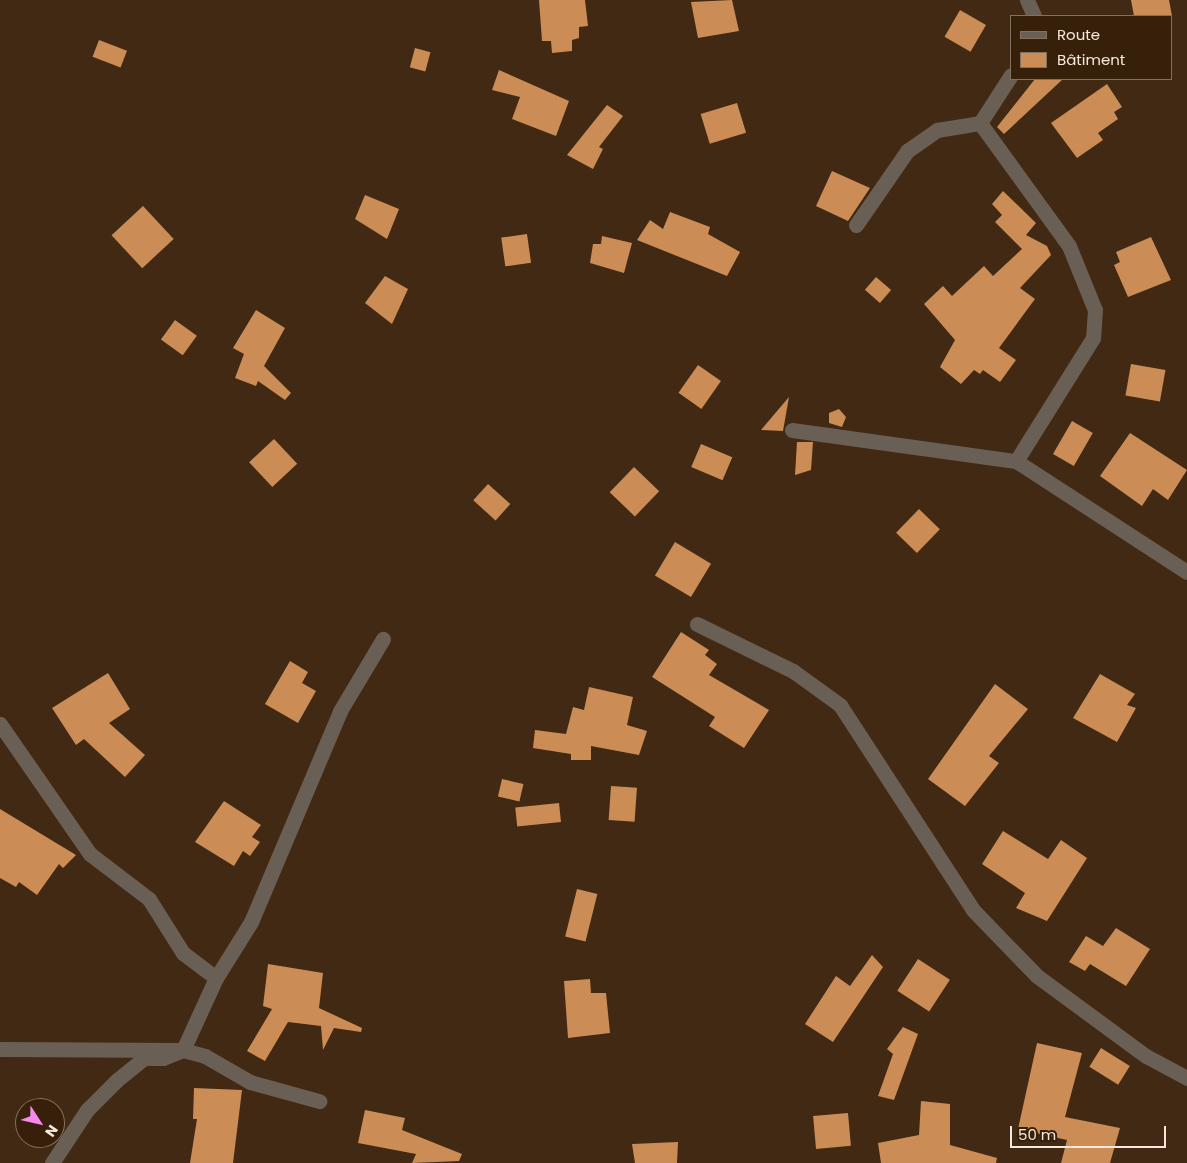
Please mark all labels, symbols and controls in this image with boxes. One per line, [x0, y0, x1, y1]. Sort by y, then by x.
legend [1010, 15, 1172, 80]
text: Route [1057, 24, 1100, 45]
text: Bâtiment [1057, 49, 1125, 70]
north arrow [15, 1098, 65, 1148]
scale bar [1012, 1116, 1168, 1148]
text: N [40, 1121, 63, 1141]
text: 50 m [1018, 1124, 1056, 1145]

